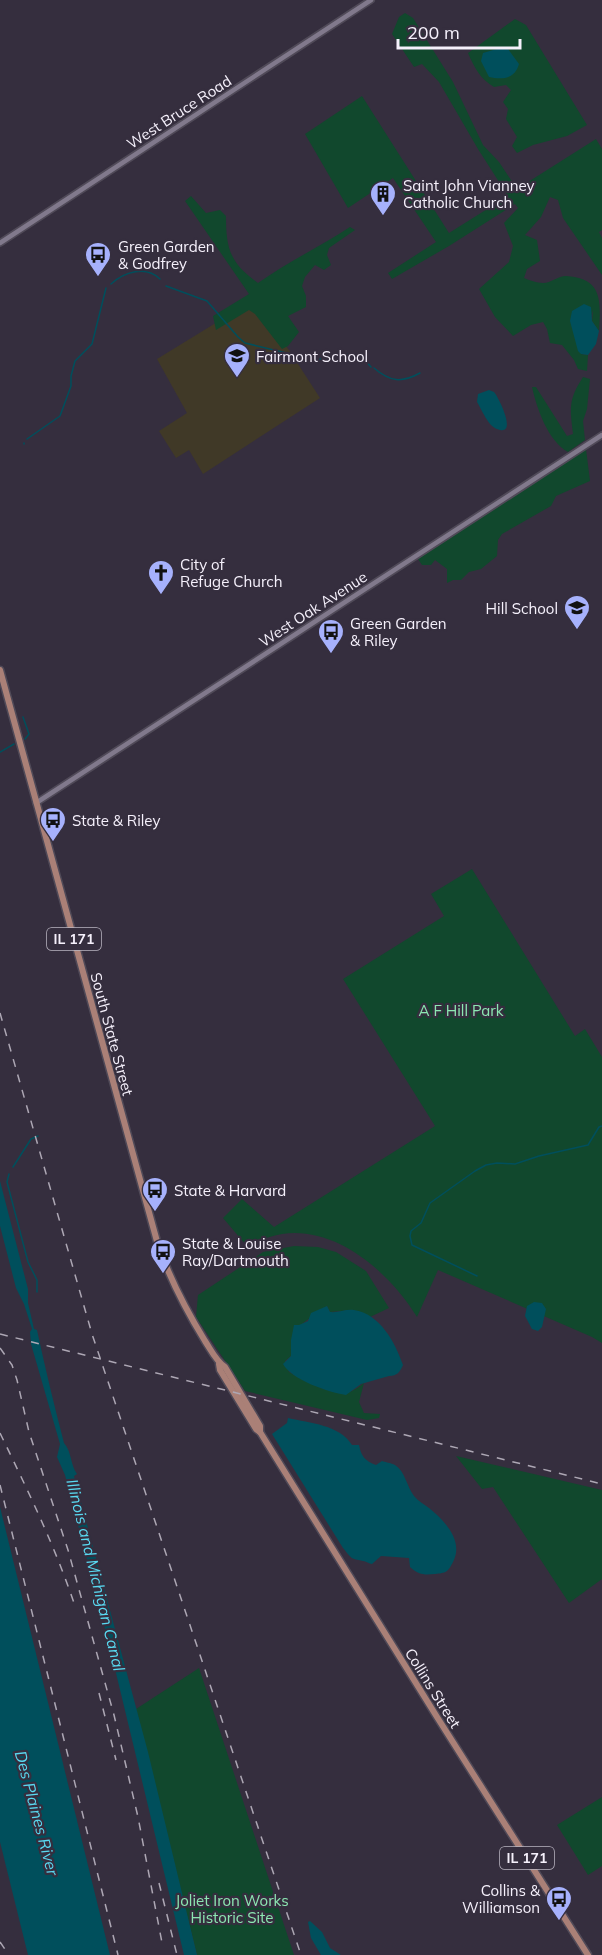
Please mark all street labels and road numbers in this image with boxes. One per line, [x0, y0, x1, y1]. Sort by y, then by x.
street label: West Bruce Road [123, 71, 235, 153]
street label: West Oak Avenue [255, 567, 371, 651]
road number: IL 171 [47, 928, 101, 950]
street label: South State Street [86, 970, 138, 1098]
street label: Collins Street [401, 1645, 465, 1731]
road number: IL 171 [500, 1847, 554, 1869]

